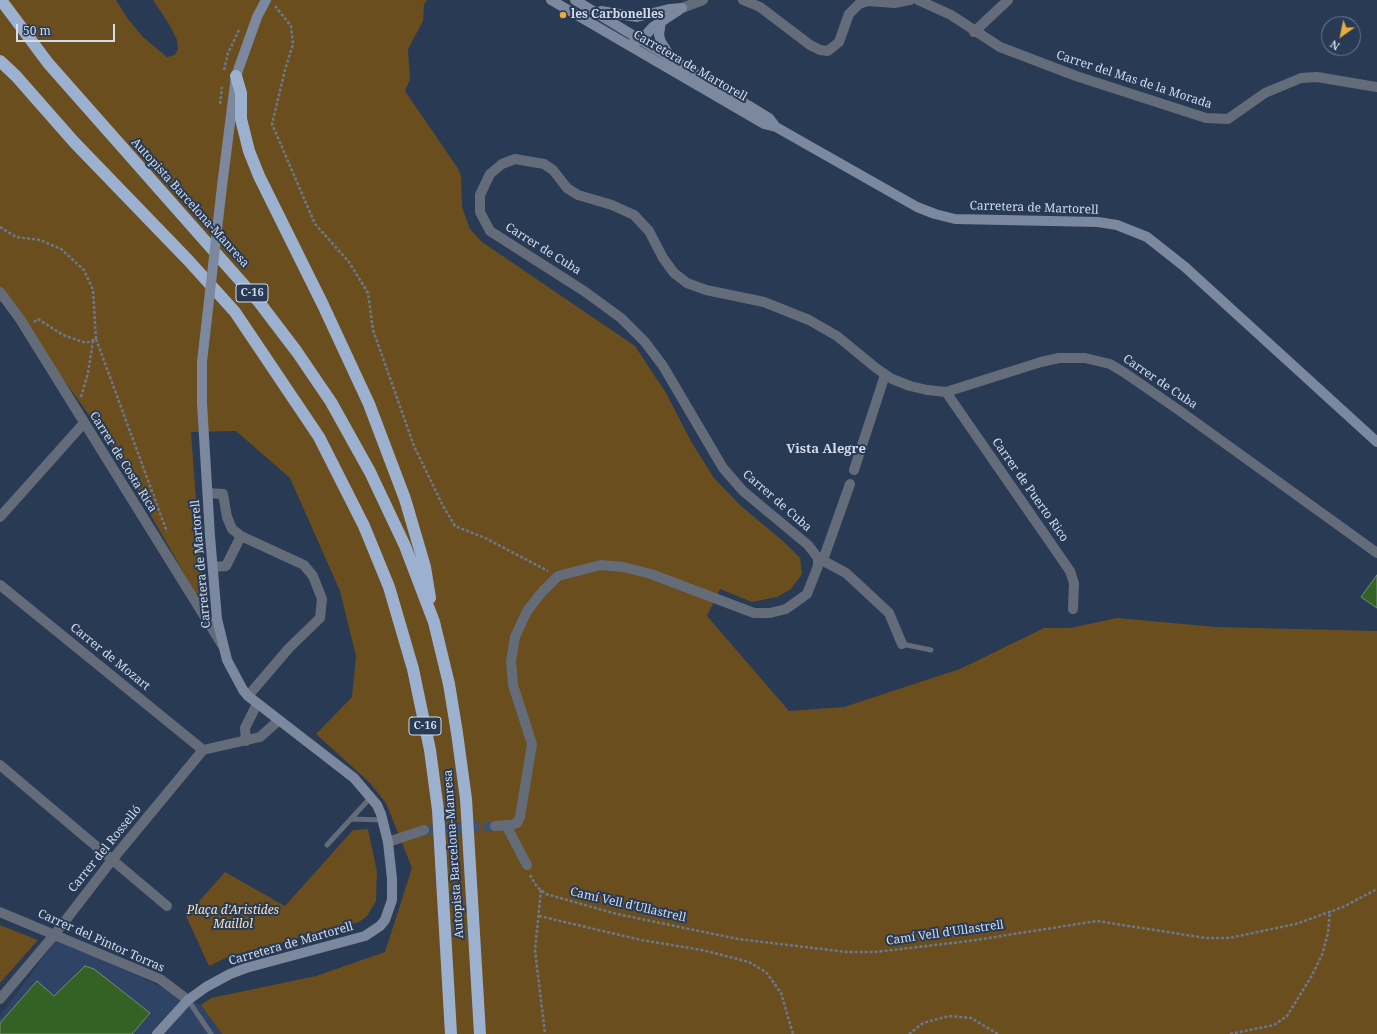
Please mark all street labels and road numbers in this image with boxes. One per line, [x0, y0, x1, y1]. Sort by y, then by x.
street label: Carretera de Martorell [631, 28, 749, 104]
street label: Carrer del Mas de la Morada [1054, 48, 1214, 112]
street label: Autopista Barcelona-Manresa [128, 135, 252, 271]
street label: Carretera de Martorell [969, 199, 1099, 217]
street label: Carrer de Cuba [502, 220, 584, 278]
road number: C-16 [236, 284, 268, 302]
street label: Carrer de Cuba [1120, 352, 1200, 412]
street label: Carrer de Costa Rica [86, 409, 160, 515]
street label: Carrer de Puerto Rico [989, 435, 1071, 545]
street label: Carrer de Cuba [740, 467, 814, 535]
street label: Carretera de Martorell [188, 499, 214, 629]
street label: Carrer de Mozart [67, 620, 153, 694]
road number: C-16 [409, 717, 441, 735]
street label: Autopista Barcelona-Manresa [441, 769, 467, 939]
street label: Carrer del Rosselló [66, 803, 144, 895]
street label: Camí Vell d'Ullastrell [569, 885, 687, 925]
street label: Carrer del Pintor Torras [36, 907, 166, 975]
street label: Camí Vell d'Ullastrell [885, 918, 1005, 948]
street label: Carretera de Martorell [227, 919, 355, 969]

